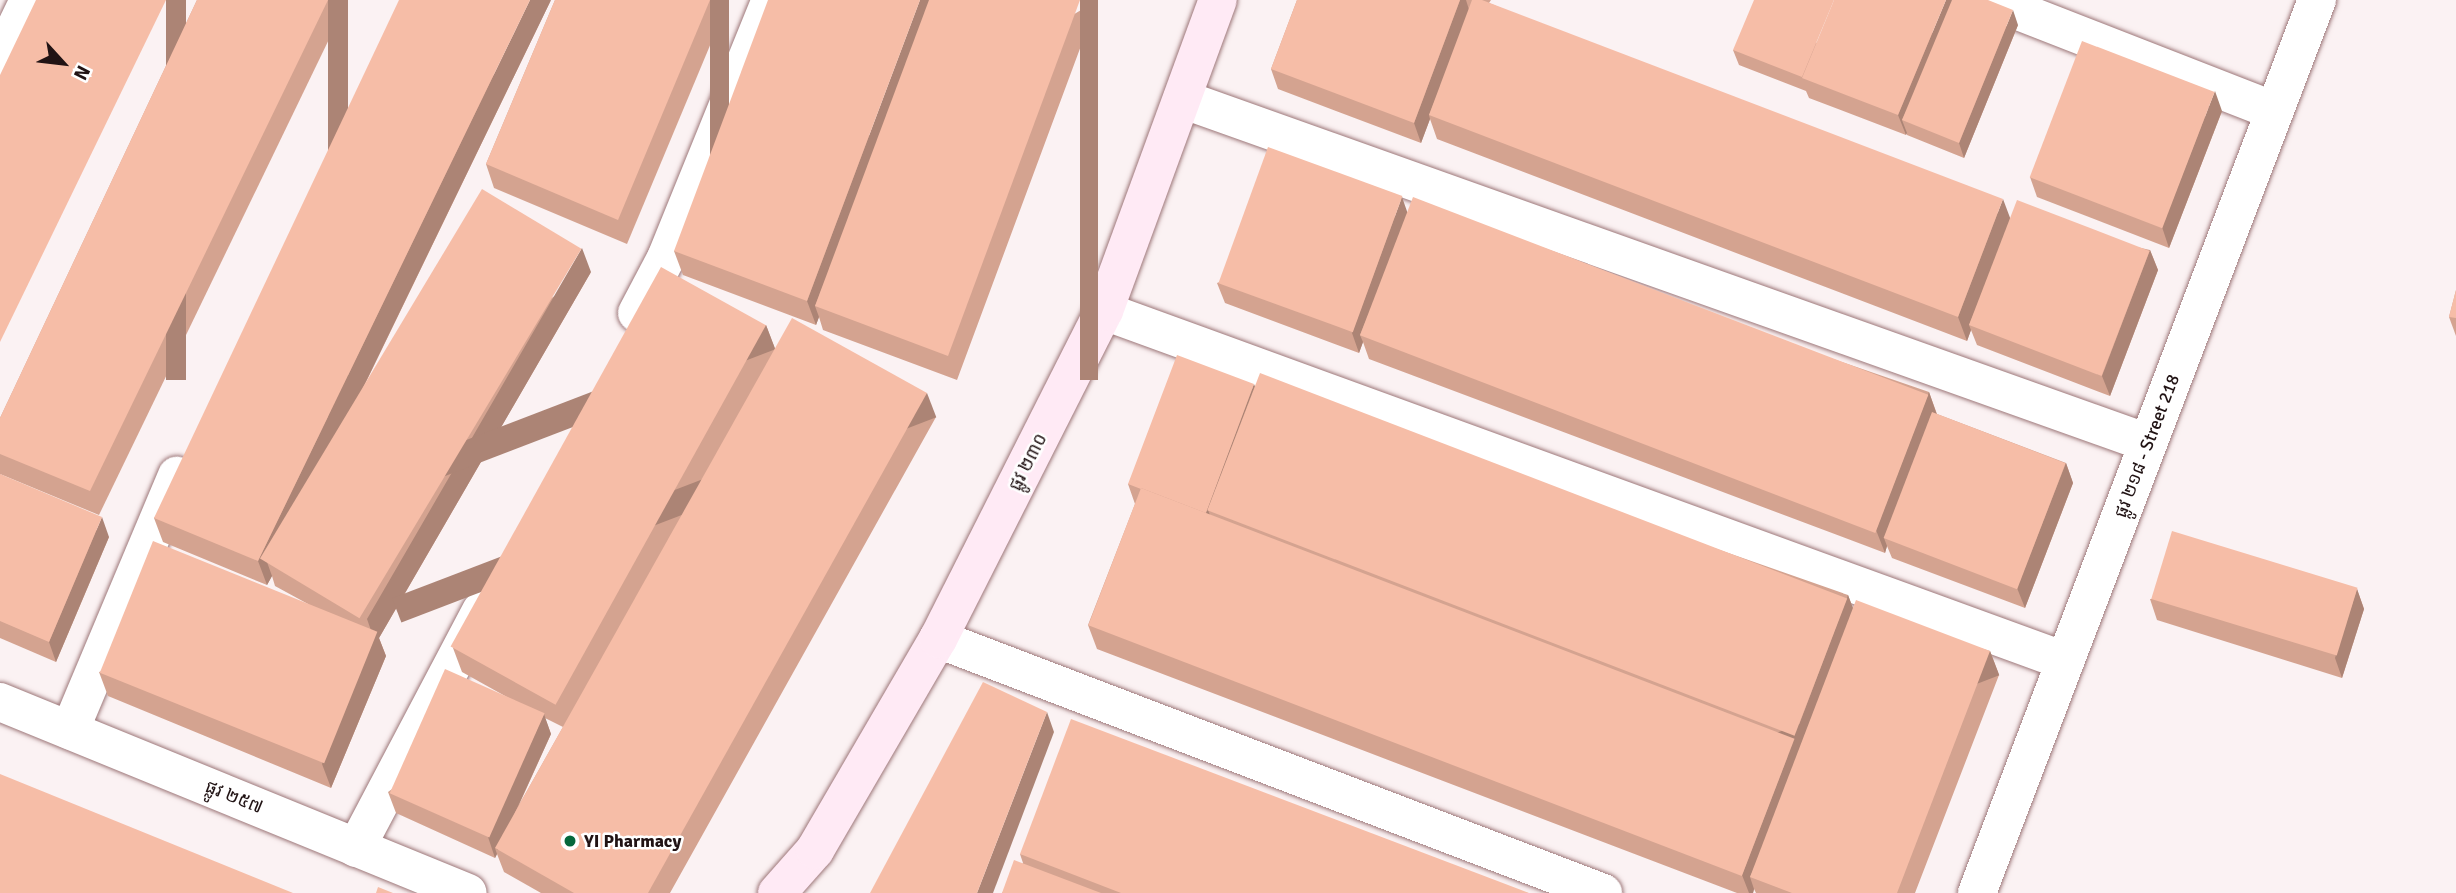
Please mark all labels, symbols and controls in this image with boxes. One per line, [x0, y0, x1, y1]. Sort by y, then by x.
north arrow [28, 28, 98, 98]
text: N [68, 61, 95, 84]
street label: ផ្លូវ ២១៨ - Street 218 [2110, 371, 2184, 521]
street label: ផ្លូវ ២៣០ [1004, 430, 1052, 494]
street label: ផ្លូវ ២៥៧ [202, 776, 266, 818]
place label: YI Pharmacy [584, 830, 681, 852]
marker: YI Pharmacy [562, 833, 578, 849]

